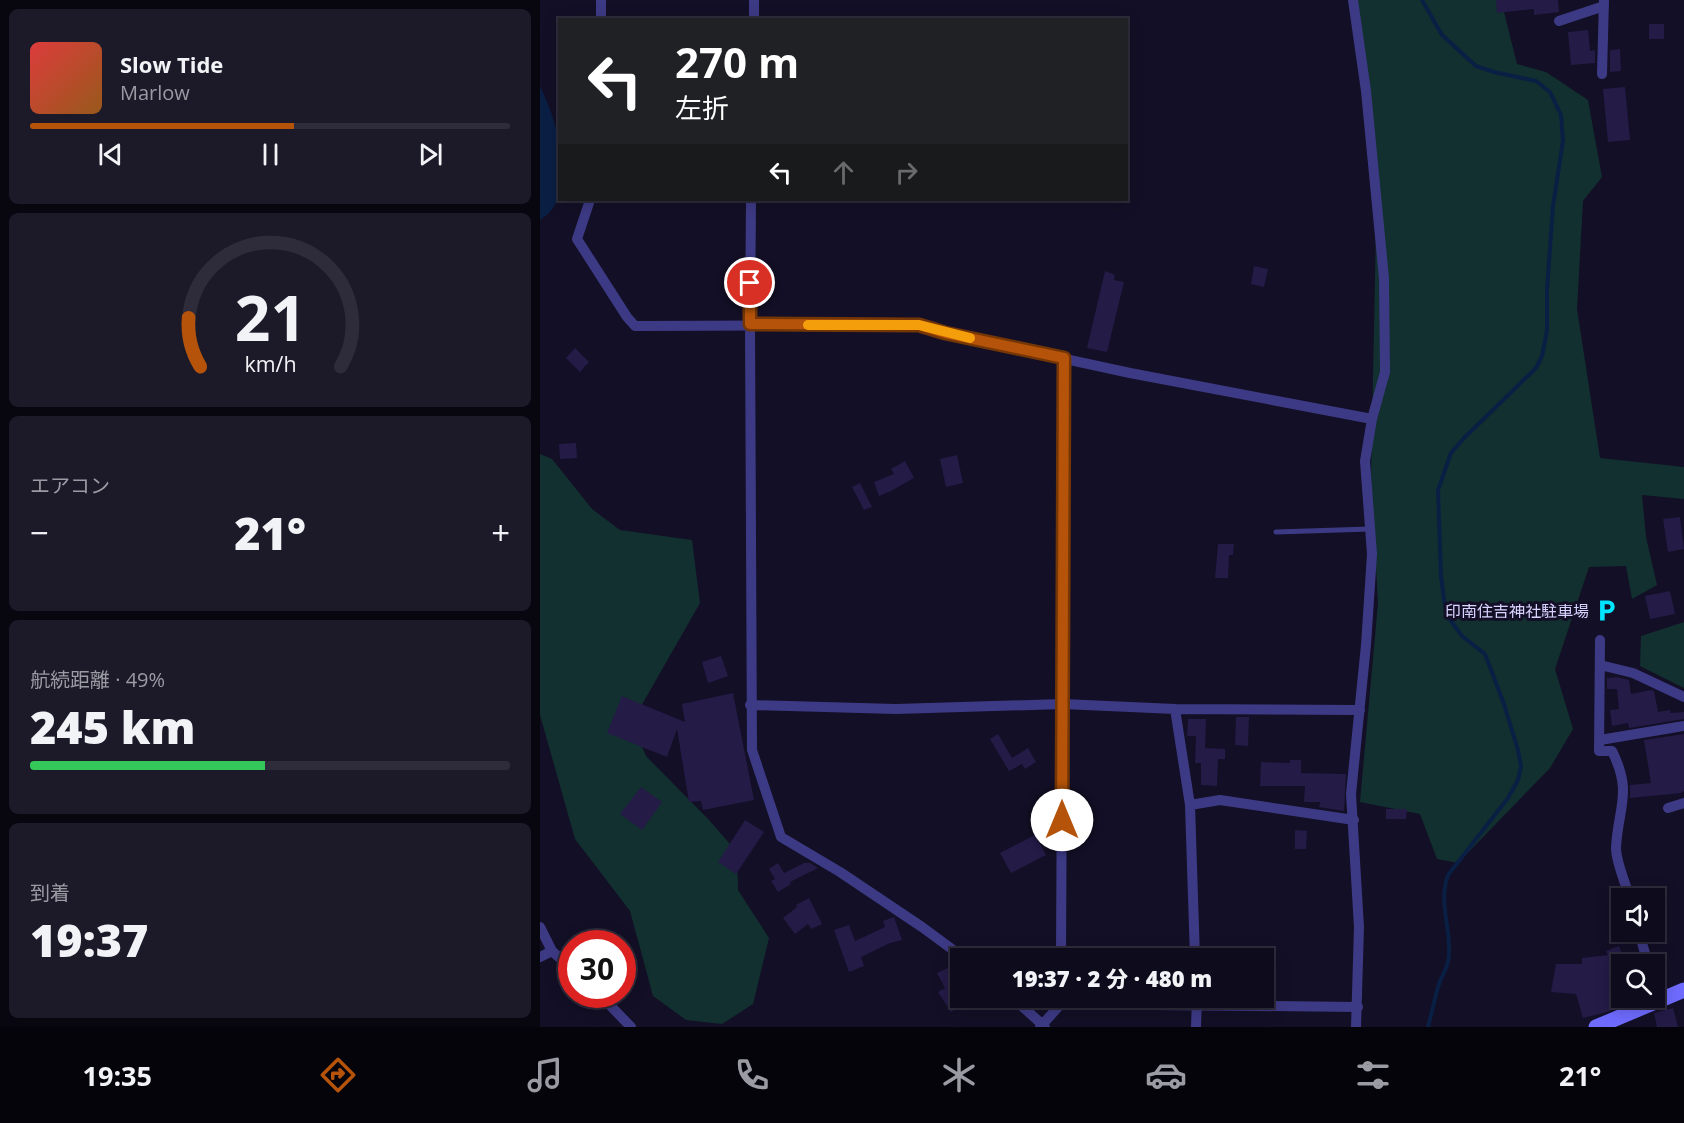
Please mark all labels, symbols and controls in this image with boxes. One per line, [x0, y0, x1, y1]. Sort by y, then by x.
text: 270 m [675, 33, 799, 90]
icon: left [576, 42, 654, 120]
text: Slow Tide [120, 49, 223, 79]
text: Marlow [120, 79, 190, 106]
text: 左折 [675, 89, 729, 126]
icon: previous [94, 138, 127, 171]
icon: pause [254, 138, 287, 171]
icon: next [414, 138, 447, 171]
icon: left [764, 156, 797, 189]
icon: ahead [827, 156, 860, 189]
icon: right [890, 156, 923, 189]
pin [724, 257, 775, 308]
icon: arrive [733, 266, 766, 299]
text: 21 [234, 274, 306, 359]
text: km/h [244, 349, 296, 378]
text: エアコン [30, 472, 110, 499]
text: 21° [234, 502, 306, 563]
text: − [30, 510, 49, 555]
text: + [491, 510, 510, 555]
parking icon: 印南住吉神社駐車場 [1594, 598, 1620, 624]
place label: 印南住吉神社駐車場 [1445, 600, 1589, 622]
text: 航続距離 · 49% [30, 666, 165, 693]
text: 245 km [30, 696, 195, 757]
position arrow [1030, 788, 1094, 852]
text: 到着 [30, 879, 70, 906]
map controls [1611, 888, 1665, 1008]
button: sound [1611, 888, 1665, 942]
text: 19:37 [30, 909, 148, 970]
speed limit sign: 30 [558, 930, 636, 1008]
button: search [1611, 954, 1665, 1008]
text: 19:37 · 2 分 · 480 m [1012, 963, 1212, 993]
icon: directions [317, 1054, 359, 1096]
icon: music [524, 1054, 566, 1096]
icon: phone [731, 1054, 773, 1096]
icon: climate [938, 1054, 980, 1096]
icon: car [1145, 1054, 1187, 1096]
icon: filters [1352, 1054, 1394, 1096]
text: 19:35 [83, 1057, 152, 1094]
text: 21° [1559, 1057, 1601, 1094]

